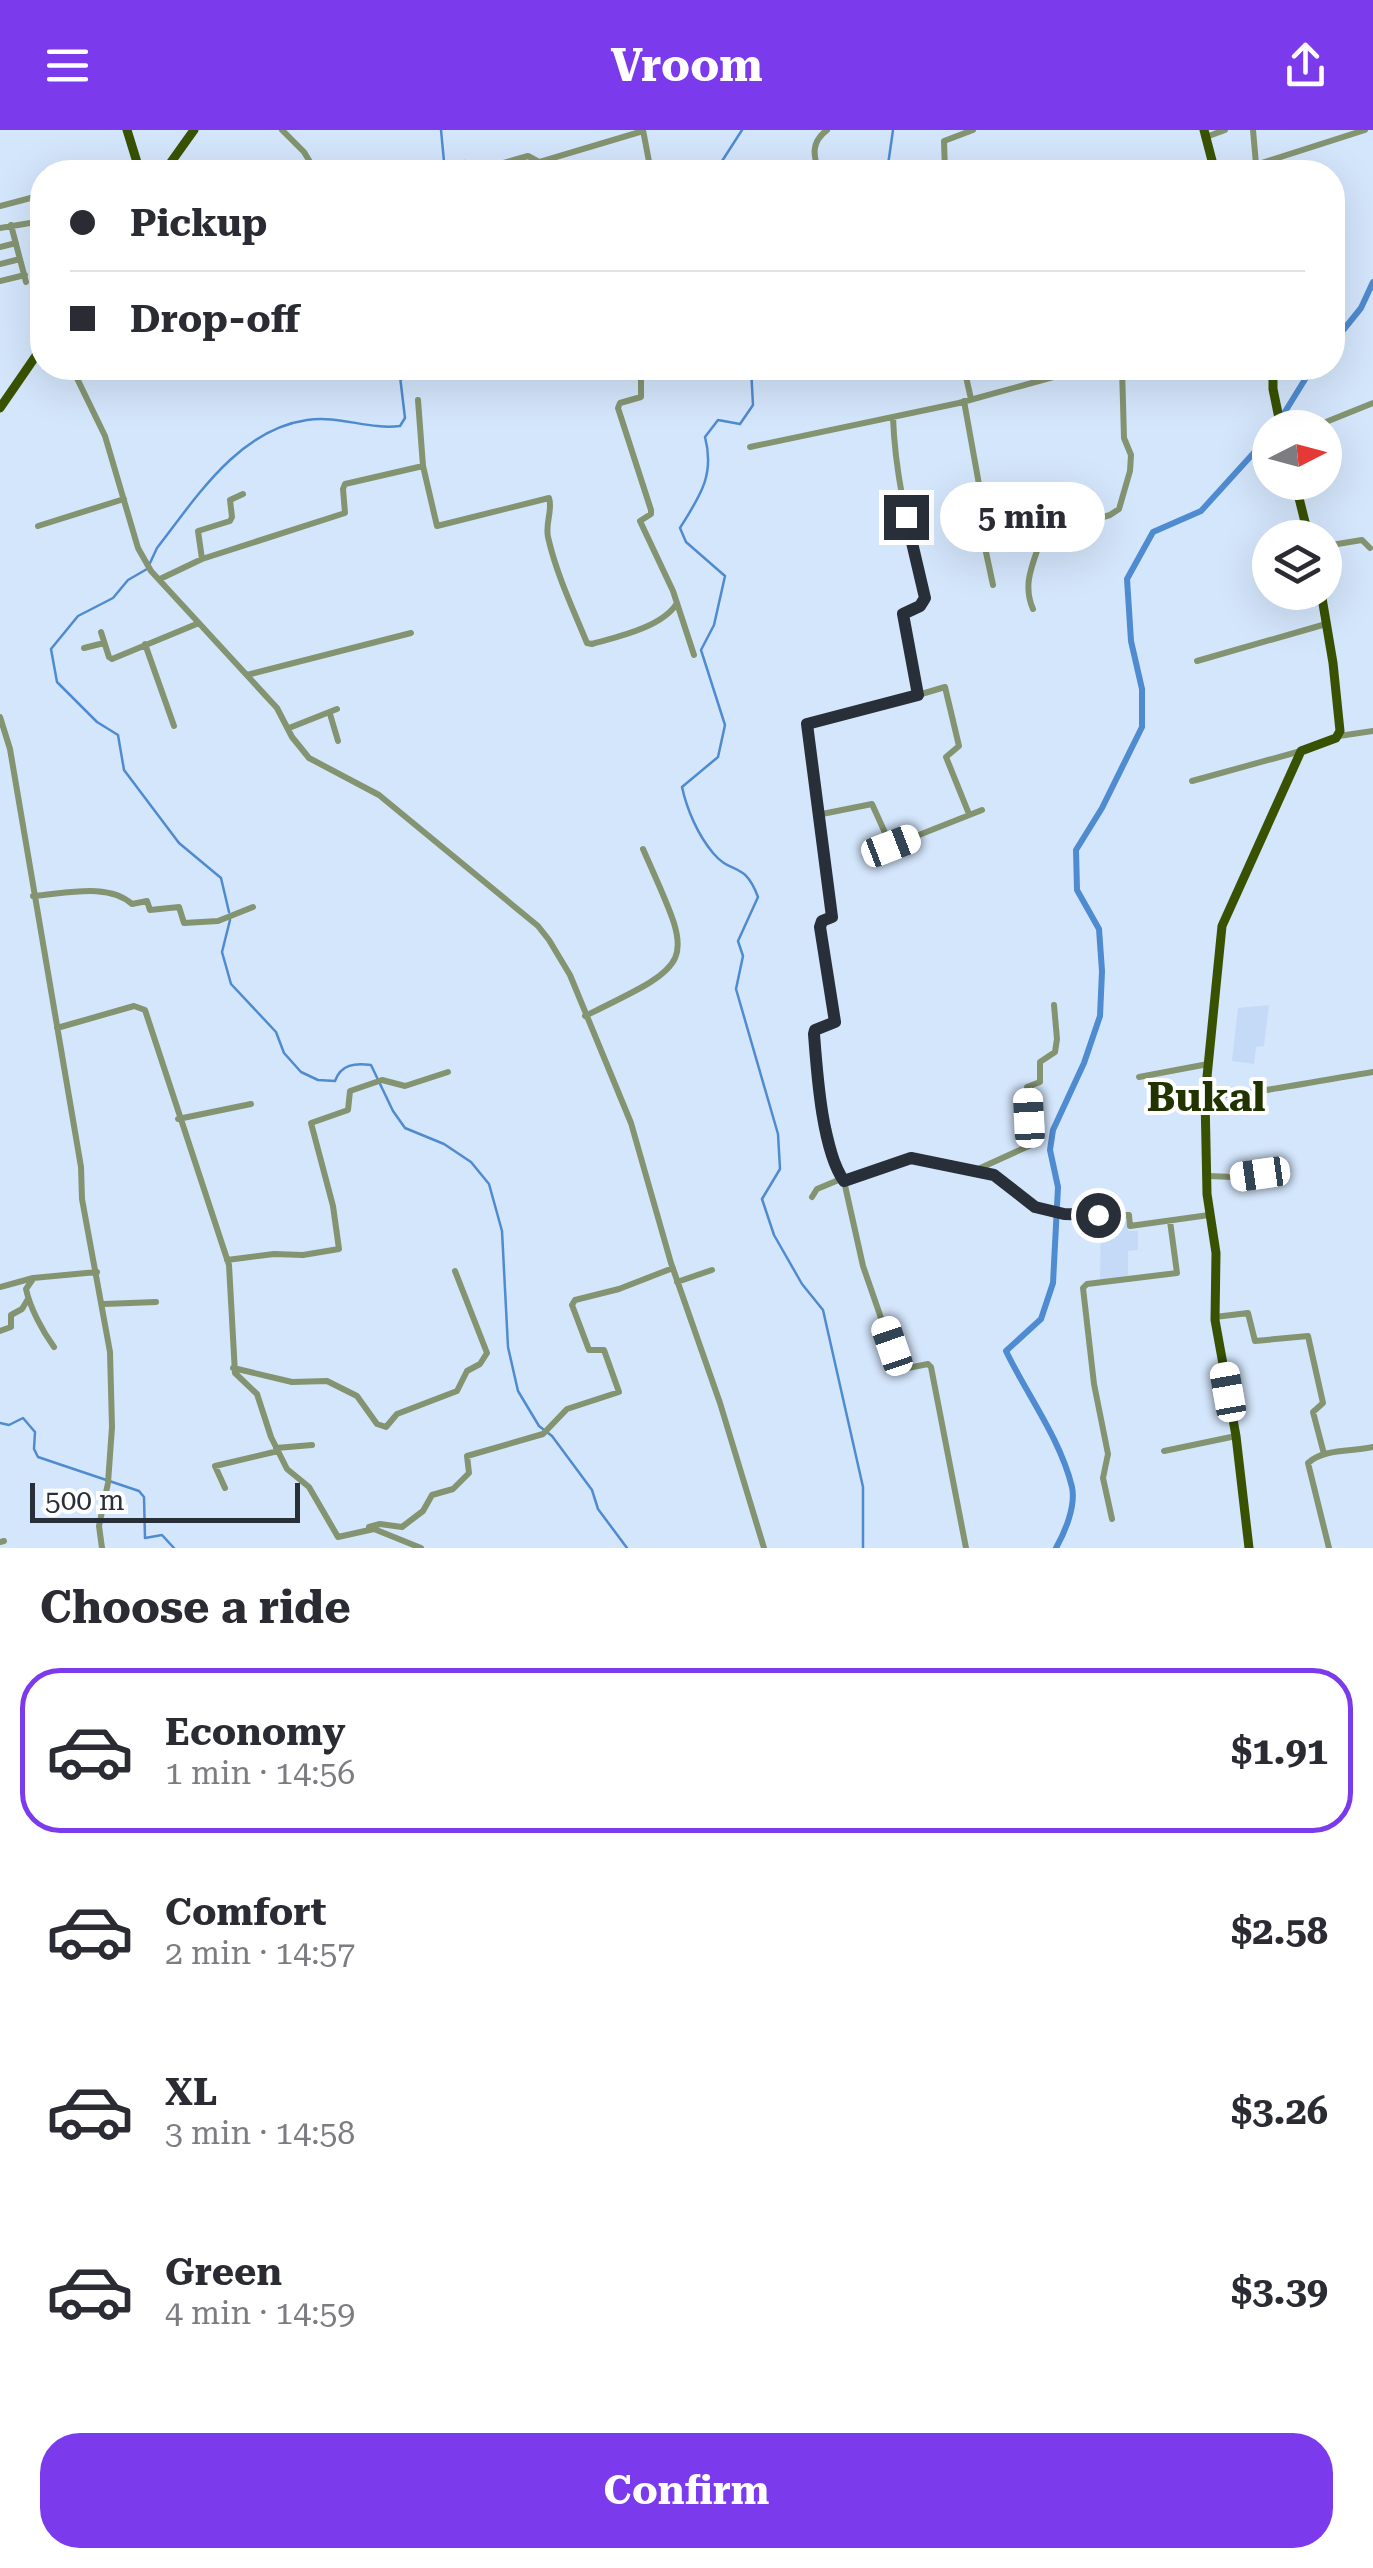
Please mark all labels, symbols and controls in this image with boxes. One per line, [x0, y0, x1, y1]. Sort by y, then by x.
icon: menu [40, 38, 95, 93]
icon: share [1278, 38, 1333, 93]
text: Vroom [610, 39, 763, 92]
text: Pickup [130, 201, 267, 245]
text: Drop-off [130, 297, 300, 341]
north arrow [1252, 410, 1342, 500]
map controls [1252, 410, 1342, 610]
callout: 5 min [941, 482, 1106, 552]
route end [884, 495, 929, 540]
text: 5 min [978, 498, 1067, 536]
button: layers [1252, 520, 1342, 610]
car [858, 821, 924, 871]
district label: Bukal [1147, 1074, 1265, 1121]
car [1012, 1087, 1046, 1149]
car [1228, 1155, 1292, 1193]
route start [1076, 1193, 1121, 1238]
car [868, 1313, 916, 1379]
car [1208, 1360, 1248, 1424]
scale bar [30, 1478, 300, 1522]
text: 500 m [45, 1484, 125, 1517]
text: Choose a ride [40, 1581, 351, 1634]
icon: car [45, 1706, 135, 1796]
text: Economy [165, 1710, 345, 1754]
text: $1.91 [1231, 1729, 1328, 1773]
text: 1 min · 14:56 [165, 1754, 355, 1792]
icon: car [45, 1886, 135, 1976]
text: Comfort [165, 1890, 326, 1934]
text: $2.58 [1231, 1909, 1328, 1953]
text: 2 min · 14:57 [165, 1934, 355, 1972]
icon: car [45, 2066, 135, 2156]
text: XL [165, 2070, 217, 2114]
text: $3.26 [1231, 2089, 1328, 2133]
text: 3 min · 14:58 [165, 2114, 355, 2152]
icon: car [45, 2246, 135, 2336]
text: Green [165, 2250, 282, 2294]
text: $3.39 [1231, 2269, 1328, 2313]
text: 4 min · 14:59 [165, 2294, 355, 2332]
button: Confirm [40, 2433, 1333, 2548]

